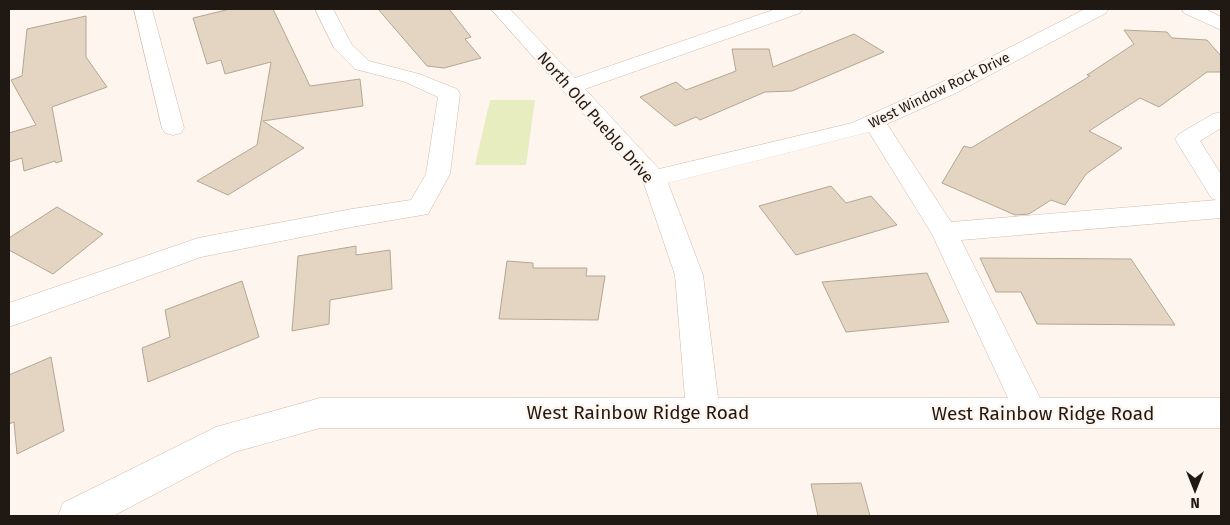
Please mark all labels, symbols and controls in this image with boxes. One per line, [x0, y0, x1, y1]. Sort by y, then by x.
street label: North Old Pueblo Drive [534, 48, 658, 187]
street label: West Window Rock Drive [866, 49, 1013, 132]
street label: West Rainbow Ridge Road [527, 401, 749, 424]
street label: West Rainbow Ridge Road [932, 402, 1154, 425]
north arrow [1170, 465, 1220, 515]
text: N [1190, 494, 1200, 511]

